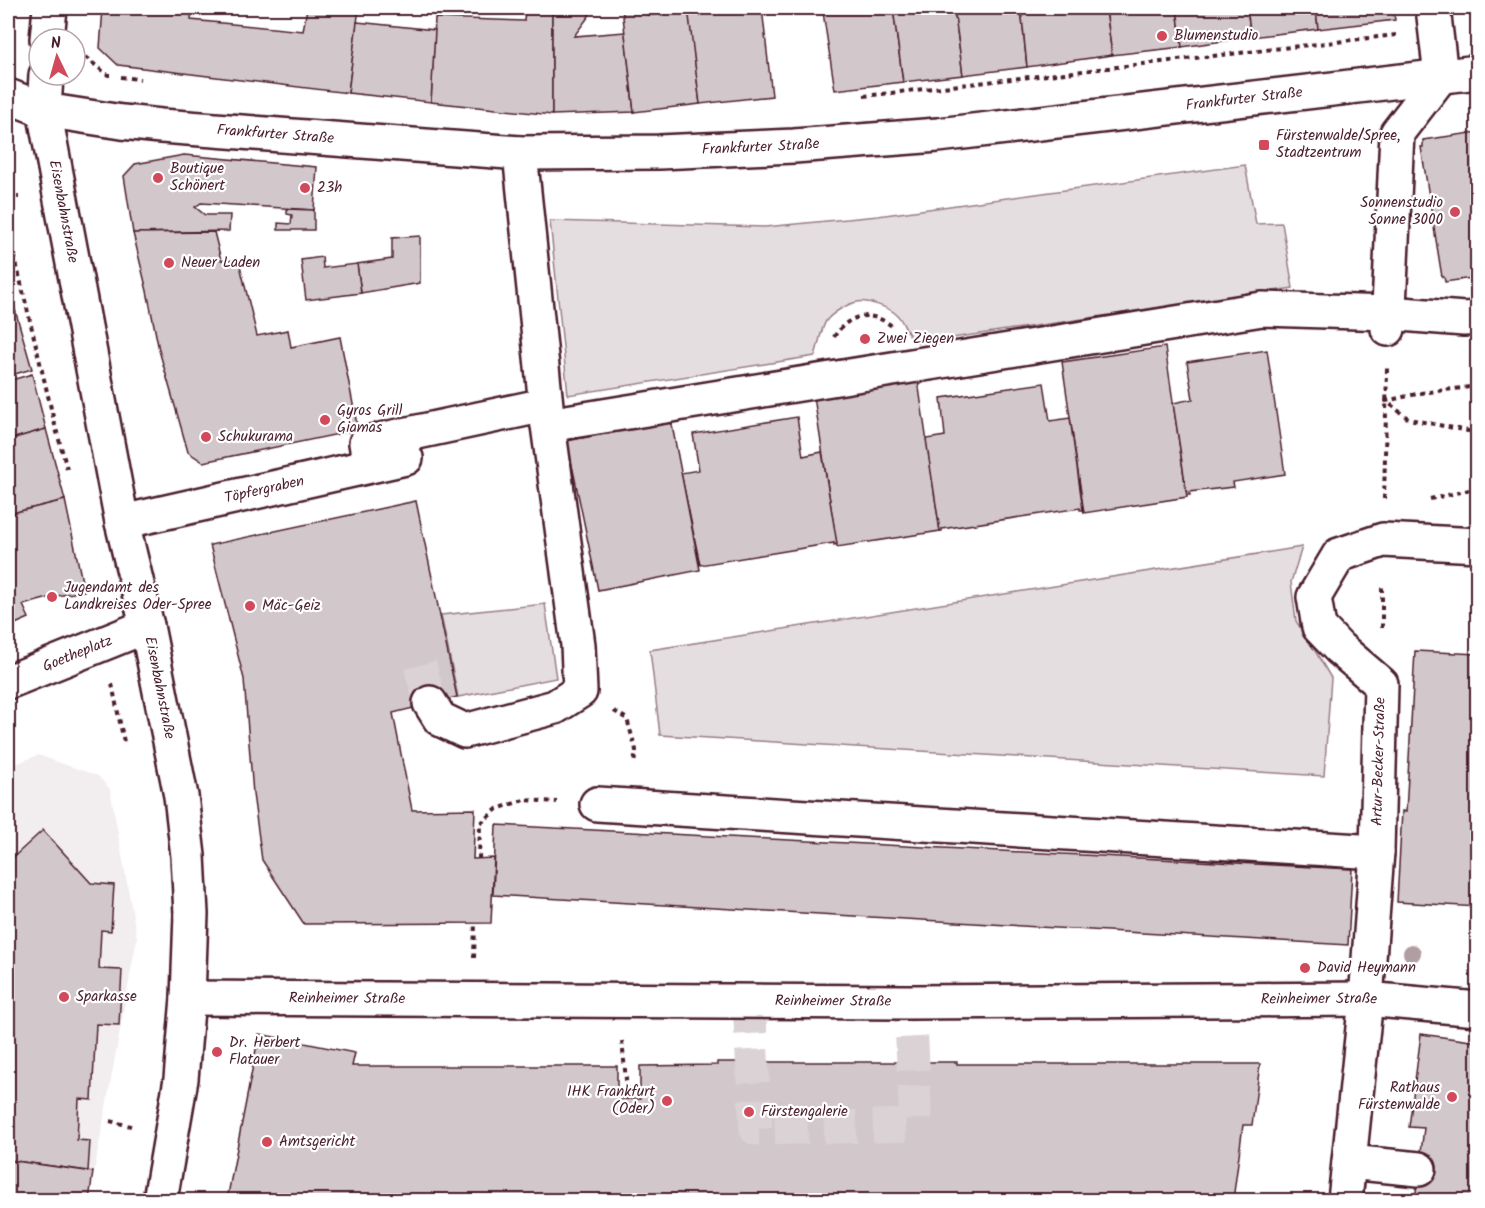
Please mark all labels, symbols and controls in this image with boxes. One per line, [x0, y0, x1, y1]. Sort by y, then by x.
place label: Blumenstudio [1174, 24, 1259, 48]
north arrow [27, 27, 87, 87]
marker: Blumenstudio [1155, 29, 1169, 43]
text: N [50, 31, 62, 56]
street label: Frankfurter Straße [1184, 81, 1304, 118]
street label: Frankfurter Straße [216, 118, 335, 151]
place label: Fürstenwalde/Spree, Stadtzentrum [1276, 124, 1400, 165]
street label: Frankfurter Straße [701, 132, 821, 162]
marker: Fürstenwalde/Spree, Stadtzentrum [1257, 138, 1271, 152]
place label: Boutique Schönert [170, 157, 225, 198]
street label: Eisenbahnstraße [42, 158, 85, 265]
marker: Boutique Schönert [151, 171, 165, 185]
place label: 23h [317, 176, 342, 200]
marker: 23h [298, 181, 312, 195]
place label: Sonnenstudio Sonne 3000 [1360, 191, 1443, 232]
marker: Sonnenstudio Sonne 3000 [1448, 205, 1462, 219]
place label: Neuer Laden [181, 251, 260, 275]
marker: Neuer Laden [162, 256, 176, 270]
place label: Zwei Ziegen [877, 327, 954, 351]
marker: Zwei Ziegen [858, 332, 872, 346]
place label: Gyros Grill Giamas [337, 399, 403, 440]
marker: Gyros Grill Giamas [318, 413, 332, 427]
place label: Schukurama [218, 425, 293, 449]
marker: Schukurama [199, 430, 213, 444]
street label: Töpfergraben [222, 469, 307, 511]
place label: Jugendamt des Landkreises Oder-Spree [64, 576, 212, 617]
marker: Jugendamt des Landkreises Oder-Spree [45, 590, 59, 604]
place label: Mäc-Geiz [262, 594, 321, 618]
marker: Mäc-Geiz [243, 599, 257, 613]
street label: Goetheplatz [39, 629, 117, 679]
street label: Eisenbahnstraße [137, 634, 181, 742]
street label: Artur-Becker-Straße [1366, 697, 1393, 826]
place label: David Heymann [1317, 956, 1416, 980]
marker: David Heymann [1298, 961, 1312, 975]
place label: Sparkasse [76, 985, 137, 1009]
street label: Reinheimer Straße [289, 987, 406, 1011]
street label: Reinheimer Straße [1261, 987, 1379, 1012]
street label: Reinheimer Straße [775, 989, 892, 1014]
marker: Sparkasse [57, 990, 71, 1004]
place label: Dr. Herbert Flatauer [229, 1031, 301, 1072]
marker: Dr. Herbert Flatauer [210, 1045, 224, 1059]
place label: Rathaus Fürstenwalde [1358, 1076, 1441, 1117]
place label: IHK Frankfurt (Oder) [567, 1080, 655, 1121]
marker: Rathaus Fürstenwalde [1445, 1090, 1459, 1104]
marker: IHK Frankfurt (Oder) [660, 1094, 674, 1108]
place label: Fürstengalerie [761, 1100, 848, 1124]
marker: Fürstengalerie [742, 1105, 756, 1119]
place label: Amtsgericht [279, 1130, 355, 1154]
marker: Amtsgericht [260, 1135, 274, 1149]

